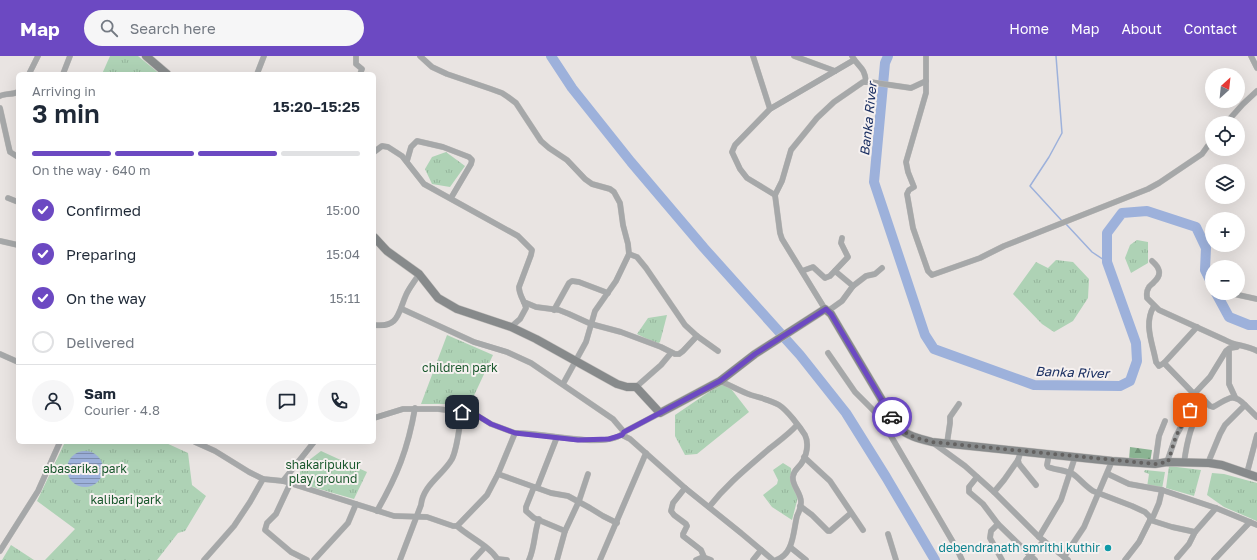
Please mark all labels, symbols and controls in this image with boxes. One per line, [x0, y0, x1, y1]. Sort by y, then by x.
search box [84, 10, 364, 46]
text: Map [20, 17, 60, 40]
icon: search [98, 17, 120, 39]
text: Search here [130, 19, 216, 37]
text: Home [1009, 20, 1049, 37]
text: Map [1071, 20, 1099, 37]
text: About [1121, 20, 1162, 37]
text: Contact [1184, 20, 1237, 37]
north arrow [1205, 68, 1245, 108]
map controls [1205, 68, 1245, 300]
water label: Banka River [856, 80, 880, 157]
text: Arriving in [32, 83, 96, 99]
text: 15:20–15:25 [273, 97, 360, 115]
text: 3 min [32, 98, 100, 129]
button: locate [1205, 116, 1245, 156]
text: On the way · 640 m [32, 162, 151, 178]
button: layers [1205, 164, 1245, 204]
icon: check [32, 199, 54, 221]
text: Confirmed [66, 201, 141, 219]
text: 15:00 [326, 202, 360, 218]
button: + [1205, 212, 1245, 252]
icon: check [32, 243, 54, 265]
text: Preparing [66, 245, 136, 263]
text: 15:04 [326, 246, 360, 262]
button: − [1205, 260, 1245, 300]
icon: check [32, 287, 54, 309]
text: On the way [66, 289, 146, 307]
text: 15:11 [330, 290, 360, 306]
text: Delivered [66, 333, 134, 351]
park label: children park [422, 360, 498, 375]
water label: Banka River [1035, 363, 1111, 381]
button: person [32, 380, 74, 422]
button: chat [266, 380, 308, 422]
button: phone [318, 380, 360, 422]
text: Sam [84, 384, 116, 402]
pin [1173, 393, 1207, 427]
pin [445, 395, 479, 429]
courier [872, 397, 912, 437]
icon: bag [1179, 399, 1201, 421]
icon: home [451, 401, 473, 423]
text: Courier · 4.8 [84, 402, 160, 418]
icon: car [881, 406, 903, 428]
park label: shakaripukur play ground [285, 457, 361, 486]
park label: abasarika park [43, 461, 127, 476]
park label: kalibari park [90, 492, 162, 507]
place label: debendranath smrithi kuthir [939, 540, 1100, 555]
marker: debendranath smrithi kuthir [1103, 543, 1113, 553]

